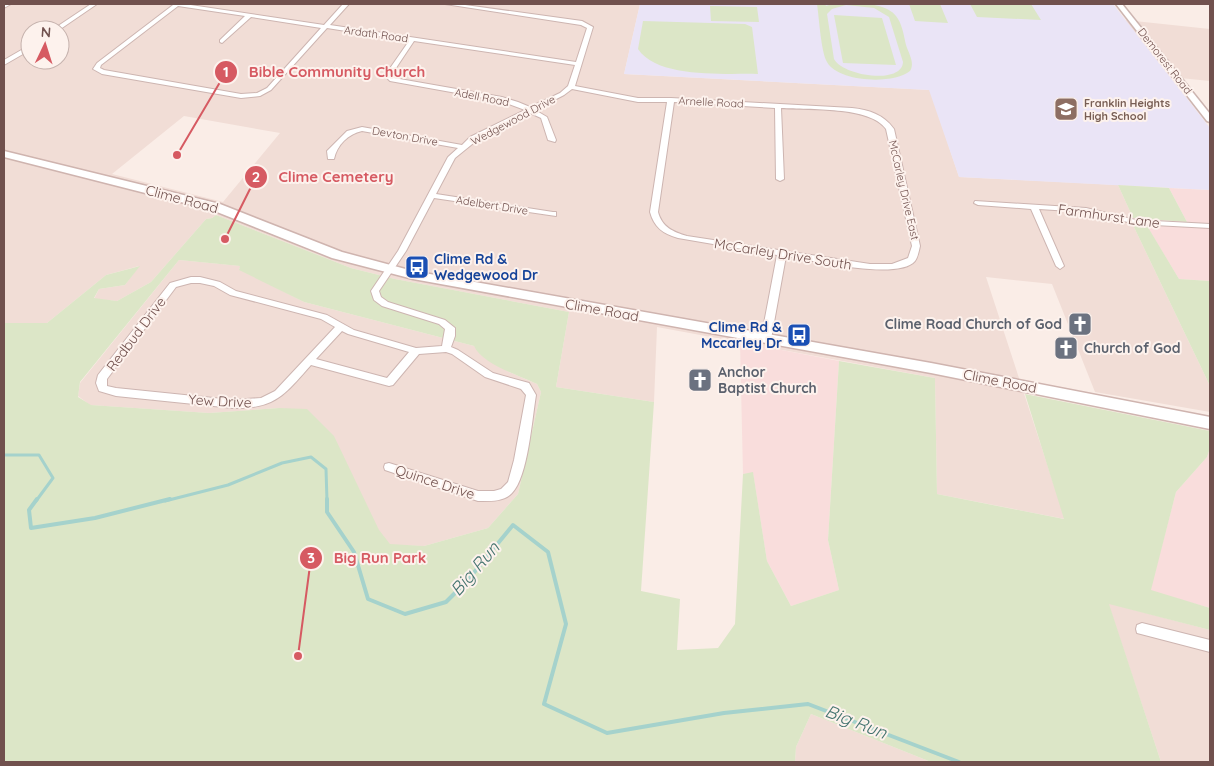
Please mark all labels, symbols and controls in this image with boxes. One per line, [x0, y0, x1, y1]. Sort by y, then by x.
north arrow [20, 20, 70, 70]
text: N [40, 23, 52, 41]
street label: Ardath Road [343, 23, 409, 45]
street label: Demorest Road [1135, 25, 1195, 97]
callout: Bible Community Church [214, 57, 435, 87]
text: 1 [223, 62, 229, 81]
text: Bible Community Church [249, 62, 425, 81]
street label: Adell Road [453, 85, 511, 109]
street label: Wedgewood Drive [468, 92, 558, 148]
street label: Arnelle Road [678, 93, 744, 111]
school or university icon: Franklin Heights High School [1053, 96, 1079, 122]
place label: Franklin Heights High School [1084, 96, 1170, 123]
street label: Devton Drive [371, 123, 439, 149]
street label: McCarley Drive East [886, 139, 922, 242]
callout: Clime Cemetery [243, 162, 404, 192]
text: 2 [252, 167, 260, 186]
text: Clime Cemetery [278, 167, 394, 186]
street label: Clime Road [144, 181, 220, 217]
street label: Adelbert Drive [455, 192, 529, 218]
street label: Farmhurst Lane [1057, 200, 1161, 232]
street label: McCarley Drive South [713, 234, 853, 274]
place label: Clime Rd & Wedgewood Dr [434, 250, 538, 284]
bus stop icon: Clime Rd & Wedgewood Dr [404, 254, 430, 280]
street label: Redbud Drive [102, 293, 170, 375]
street label: Clime Road [564, 295, 640, 325]
church icon: Clime Road Church of God [1067, 311, 1093, 337]
place label: Clime Road Church of God [885, 315, 1062, 333]
place label: Clime Rd & Mccarley Dr [701, 318, 782, 352]
bus stop icon: Clime Rd & Mccarley Dr [786, 322, 812, 348]
church icon: Church of God [1053, 335, 1079, 361]
place label: Church of God [1084, 339, 1180, 357]
place label: Anchor Baptist Church [718, 363, 817, 397]
street label: Clime Road [962, 365, 1038, 397]
church icon: Anchor Baptist Church [687, 367, 713, 393]
street label: Yew Drive [188, 390, 252, 412]
street label: Quince Drive [393, 461, 477, 503]
water label: Big Run [445, 536, 505, 600]
callout: Big Run Park [299, 543, 436, 573]
text: 3 [307, 548, 315, 567]
text: Big Run Park [334, 548, 426, 567]
water label: Big Run [822, 699, 891, 744]

